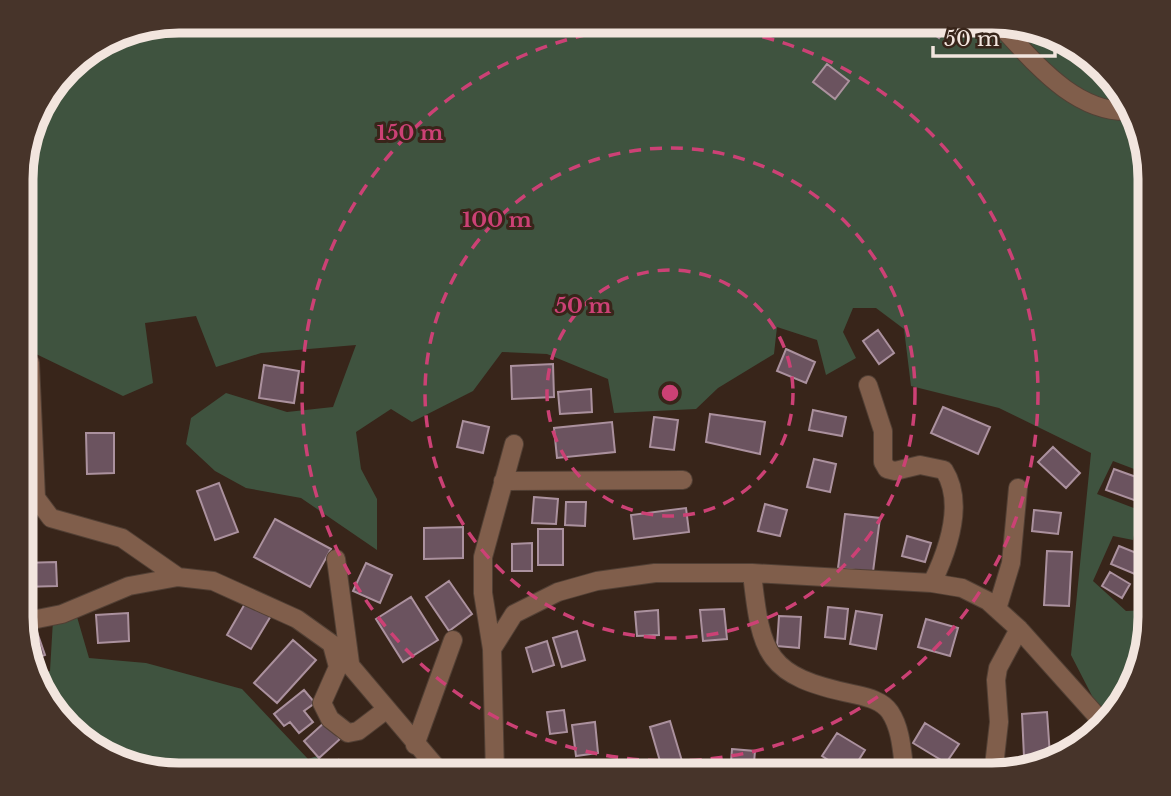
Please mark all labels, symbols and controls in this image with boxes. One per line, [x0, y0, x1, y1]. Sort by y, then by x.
scale bar [933, 14, 1056, 58]
text: 50 m [944, 26, 1000, 52]
text: 150 m [377, 120, 443, 146]
text: 100 m [462, 207, 532, 233]
text: 50 m [554, 293, 612, 319]
centre of rings [658, 381, 682, 405]

